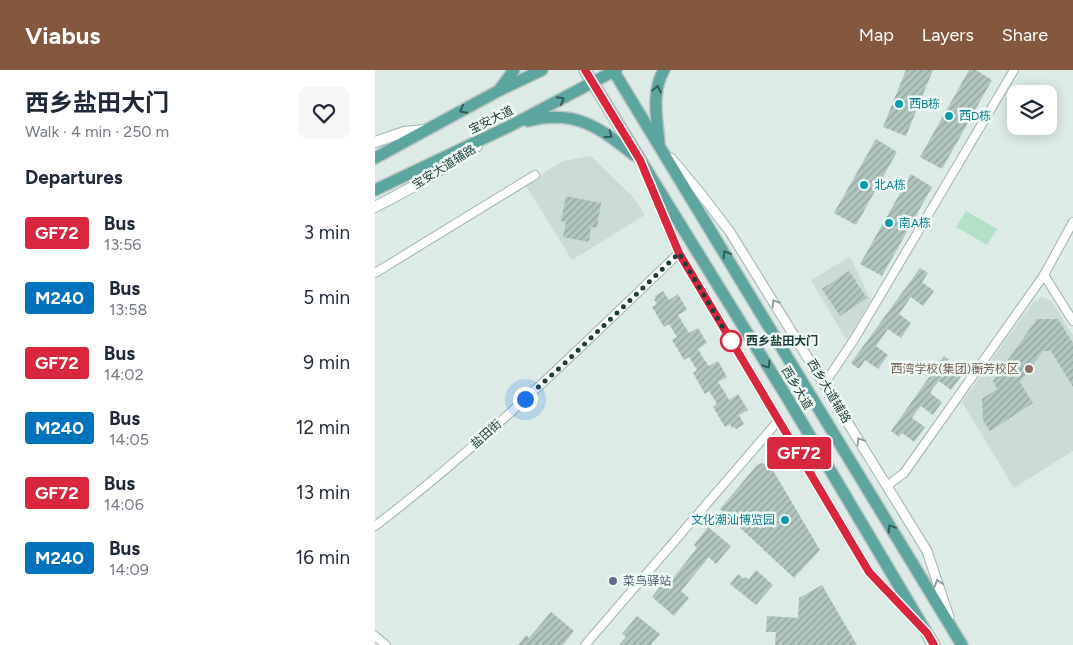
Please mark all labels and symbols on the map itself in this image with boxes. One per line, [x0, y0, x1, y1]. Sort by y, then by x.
one-way arrow [652, 85, 662, 94]
one-way arrow [555, 96, 564, 106]
place label: 西B栋 [909, 97, 940, 111]
marker: 西B栋 [893, 98, 905, 110]
street label: 宝安大道 [466, 103, 516, 137]
one-way arrow [459, 104, 468, 114]
place label: 西D栋 [959, 109, 991, 123]
marker: 西D栋 [943, 110, 955, 122]
one-way arrow [603, 129, 612, 138]
street label: 宝安大道辅路 [410, 142, 478, 192]
place label: 北A栋 [874, 178, 906, 192]
marker: 北A栋 [858, 179, 870, 191]
place label: 南A栋 [899, 216, 931, 230]
marker: 南A栋 [883, 217, 895, 229]
one-way arrow [722, 251, 732, 260]
one-way arrow [771, 299, 781, 308]
marker: 西乡盐田大门 [720, 330, 742, 352]
place label: 西乡盐田大门 [746, 334, 818, 348]
street label: 西乡大道辅路 [804, 357, 854, 425]
one-way arrow [761, 360, 771, 369]
place label: 西湾学校(集团)蘅芳校区 [891, 362, 1019, 376]
marker: 西湾学校(集团)蘅芳校区 [1023, 363, 1035, 375]
street label: 西乡大道 [779, 364, 815, 412]
your location [513, 387, 538, 412]
street label: 盐田街 [468, 417, 504, 451]
line badge: GF72 [764, 437, 834, 469]
one-way arrow [856, 438, 866, 447]
place label: 文化潮汕博览园 [691, 513, 775, 527]
marker: 文化潮汕博览园 [779, 514, 791, 526]
one-way arrow [888, 524, 898, 533]
place label: 菜鸟驿站 [623, 574, 671, 588]
marker: 菜鸟驿站 [607, 575, 619, 587]
one-way arrow [933, 579, 943, 588]

